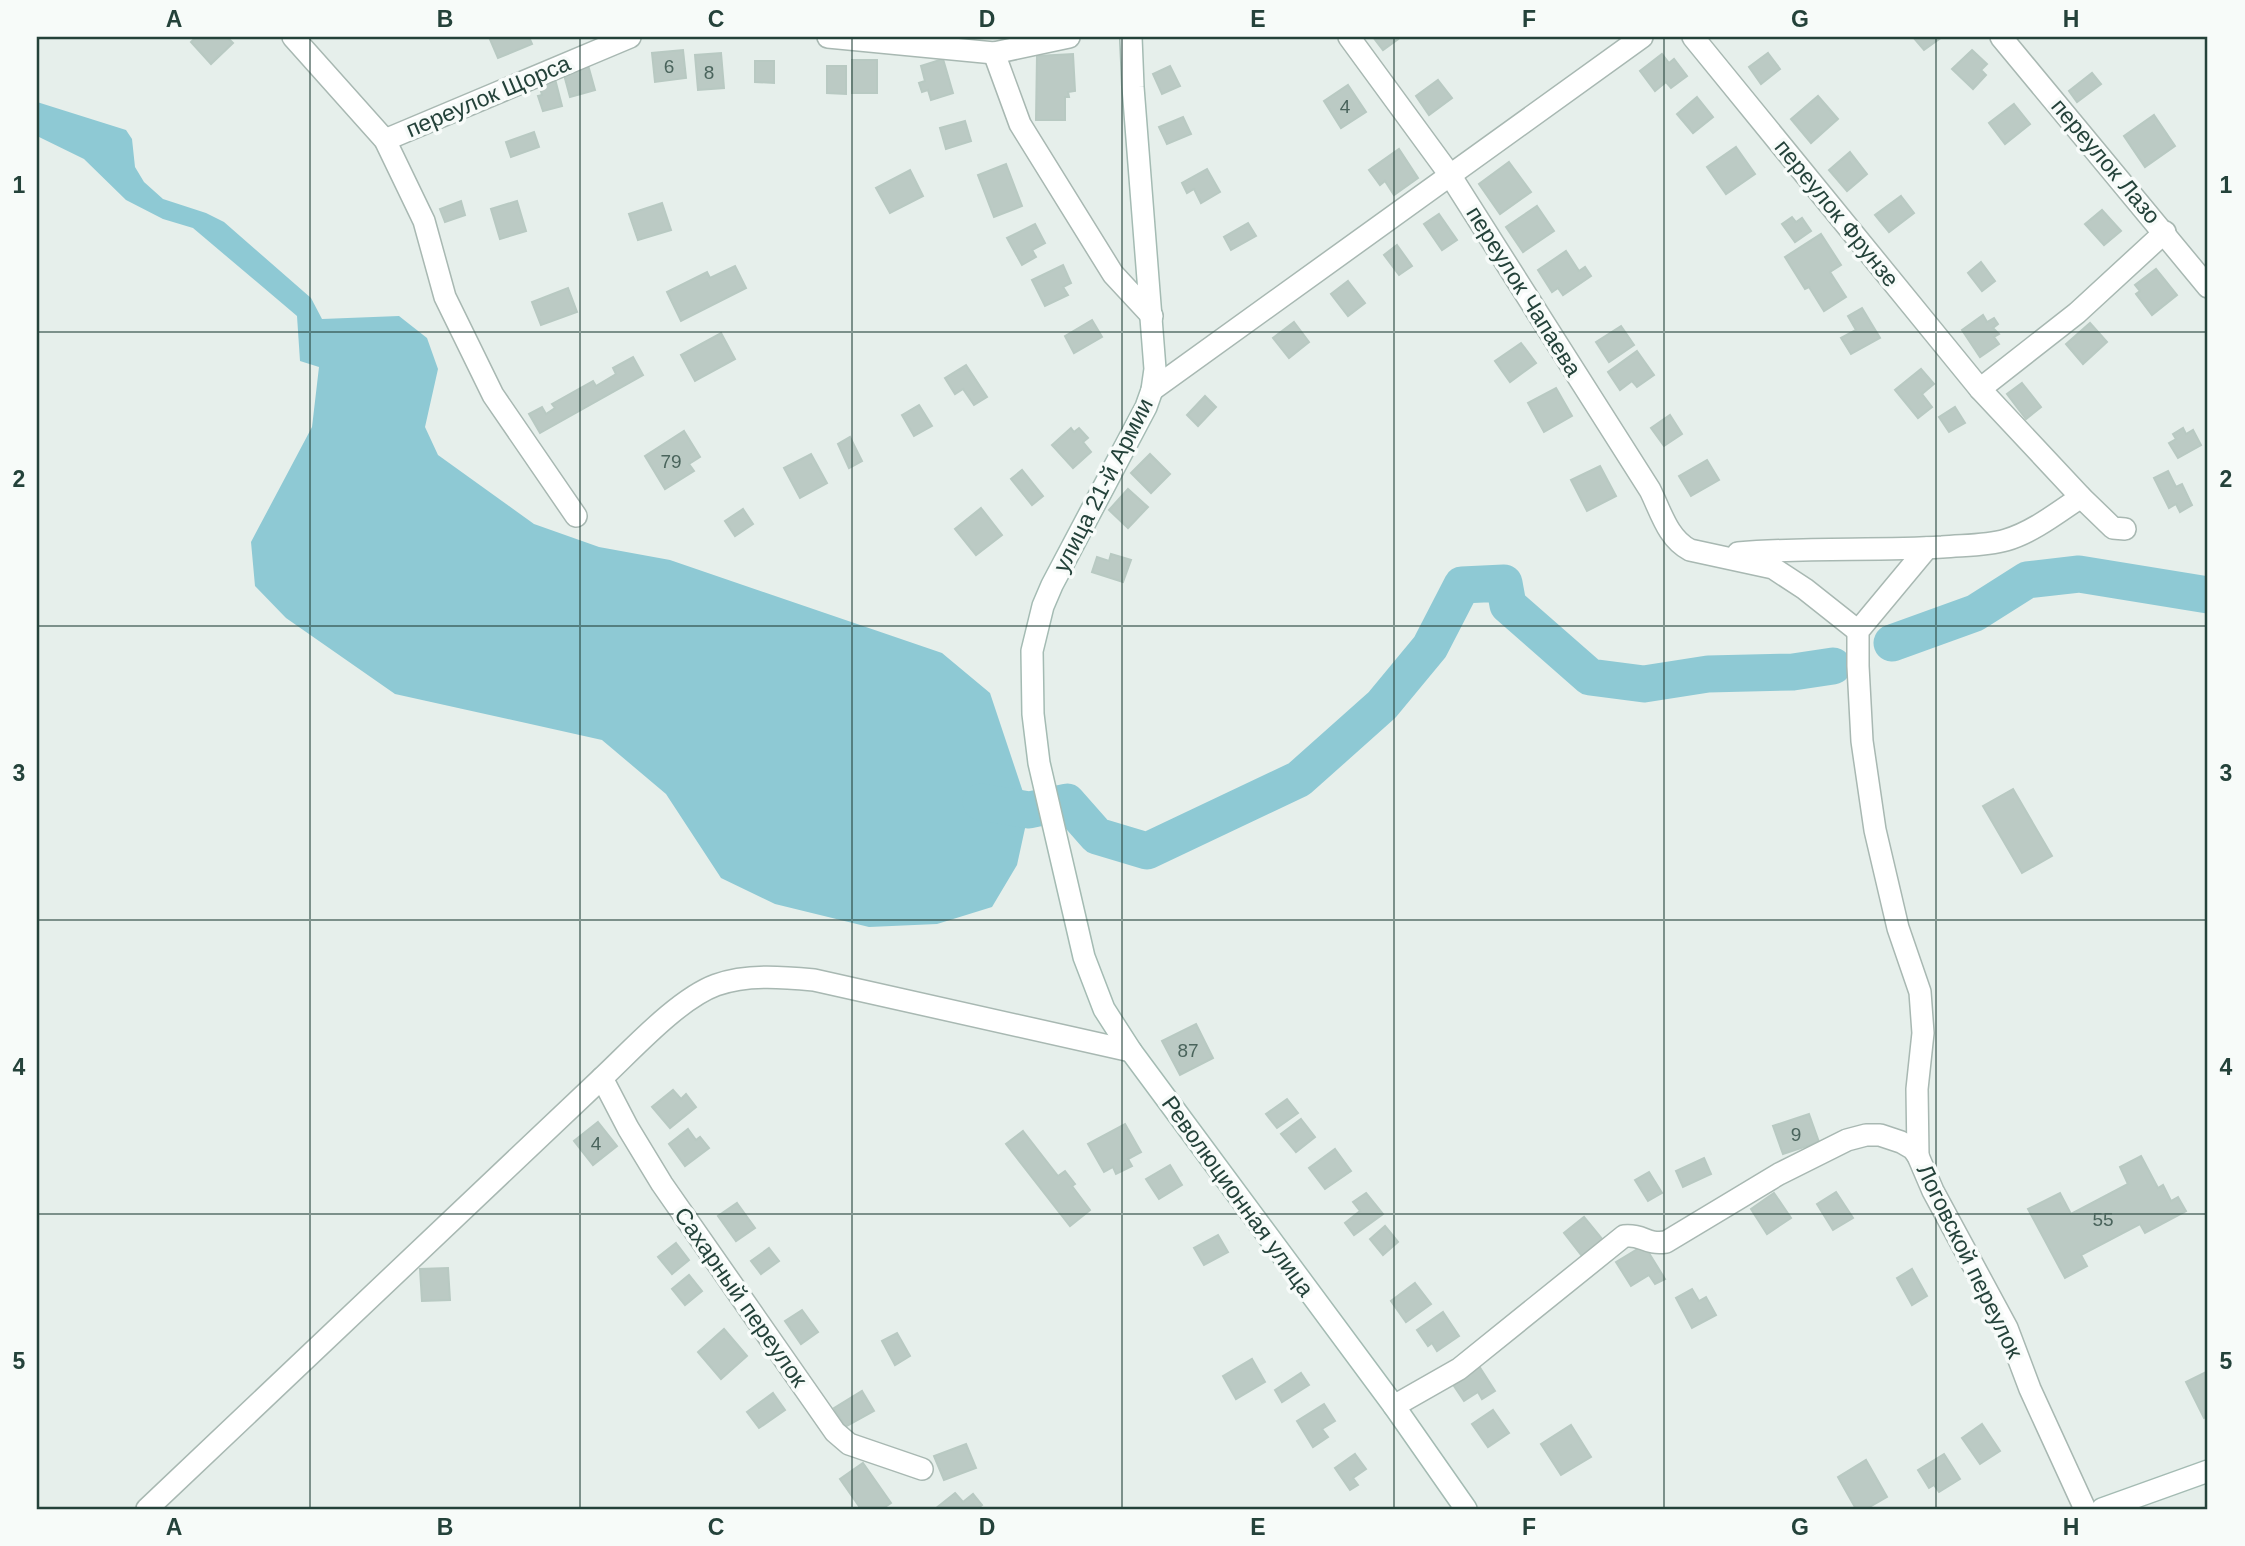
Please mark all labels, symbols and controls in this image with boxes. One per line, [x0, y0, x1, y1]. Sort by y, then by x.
text: A [166, 6, 182, 32]
text: B [437, 6, 453, 32]
text: C [708, 6, 724, 32]
text: D [979, 6, 995, 32]
text: E [1250, 6, 1266, 32]
text: F [1522, 6, 1536, 32]
text: G [1791, 6, 1809, 32]
text: H [2063, 6, 2079, 32]
street label: переулок Щорса [402, 50, 574, 142]
house number: 6 [664, 56, 674, 77]
house number: 8 [704, 62, 714, 83]
street label: переулок Лазо [2046, 93, 2166, 229]
house number: 4 [1340, 96, 1351, 117]
street label: переулок Фрунзе [1770, 134, 1904, 292]
text: 1 [13, 172, 26, 198]
text: 1 [2220, 172, 2233, 198]
street label: переулок Чапаева [1461, 201, 1587, 381]
street label: улица 21-й Армии [1048, 394, 1158, 576]
house number: 79 [660, 451, 682, 472]
text: 2 [13, 466, 25, 492]
text: 2 [2220, 466, 2232, 492]
text: 3 [13, 760, 25, 786]
text: 3 [2220, 760, 2232, 786]
house number: 87 [1177, 1040, 1199, 1061]
text: 4 [13, 1054, 26, 1080]
text: 4 [2220, 1054, 2233, 1080]
street label: Революционная улица [1157, 1091, 1320, 1301]
house number: 9 [1791, 1124, 1801, 1145]
house number: 4 [591, 1133, 602, 1154]
street label: Логовской переулок [1912, 1160, 2029, 1363]
street label: Сахарный переулок [669, 1202, 813, 1392]
house number: 55 [2092, 1209, 2114, 1230]
text: 5 [13, 1348, 26, 1374]
text: 5 [2220, 1348, 2233, 1374]
text: A [166, 1514, 182, 1540]
text: B [437, 1514, 453, 1540]
text: C [708, 1514, 724, 1540]
text: D [979, 1514, 995, 1540]
text: E [1250, 1514, 1266, 1540]
text: F [1522, 1514, 1536, 1540]
text: G [1791, 1514, 1809, 1540]
text: H [2063, 1514, 2079, 1540]

